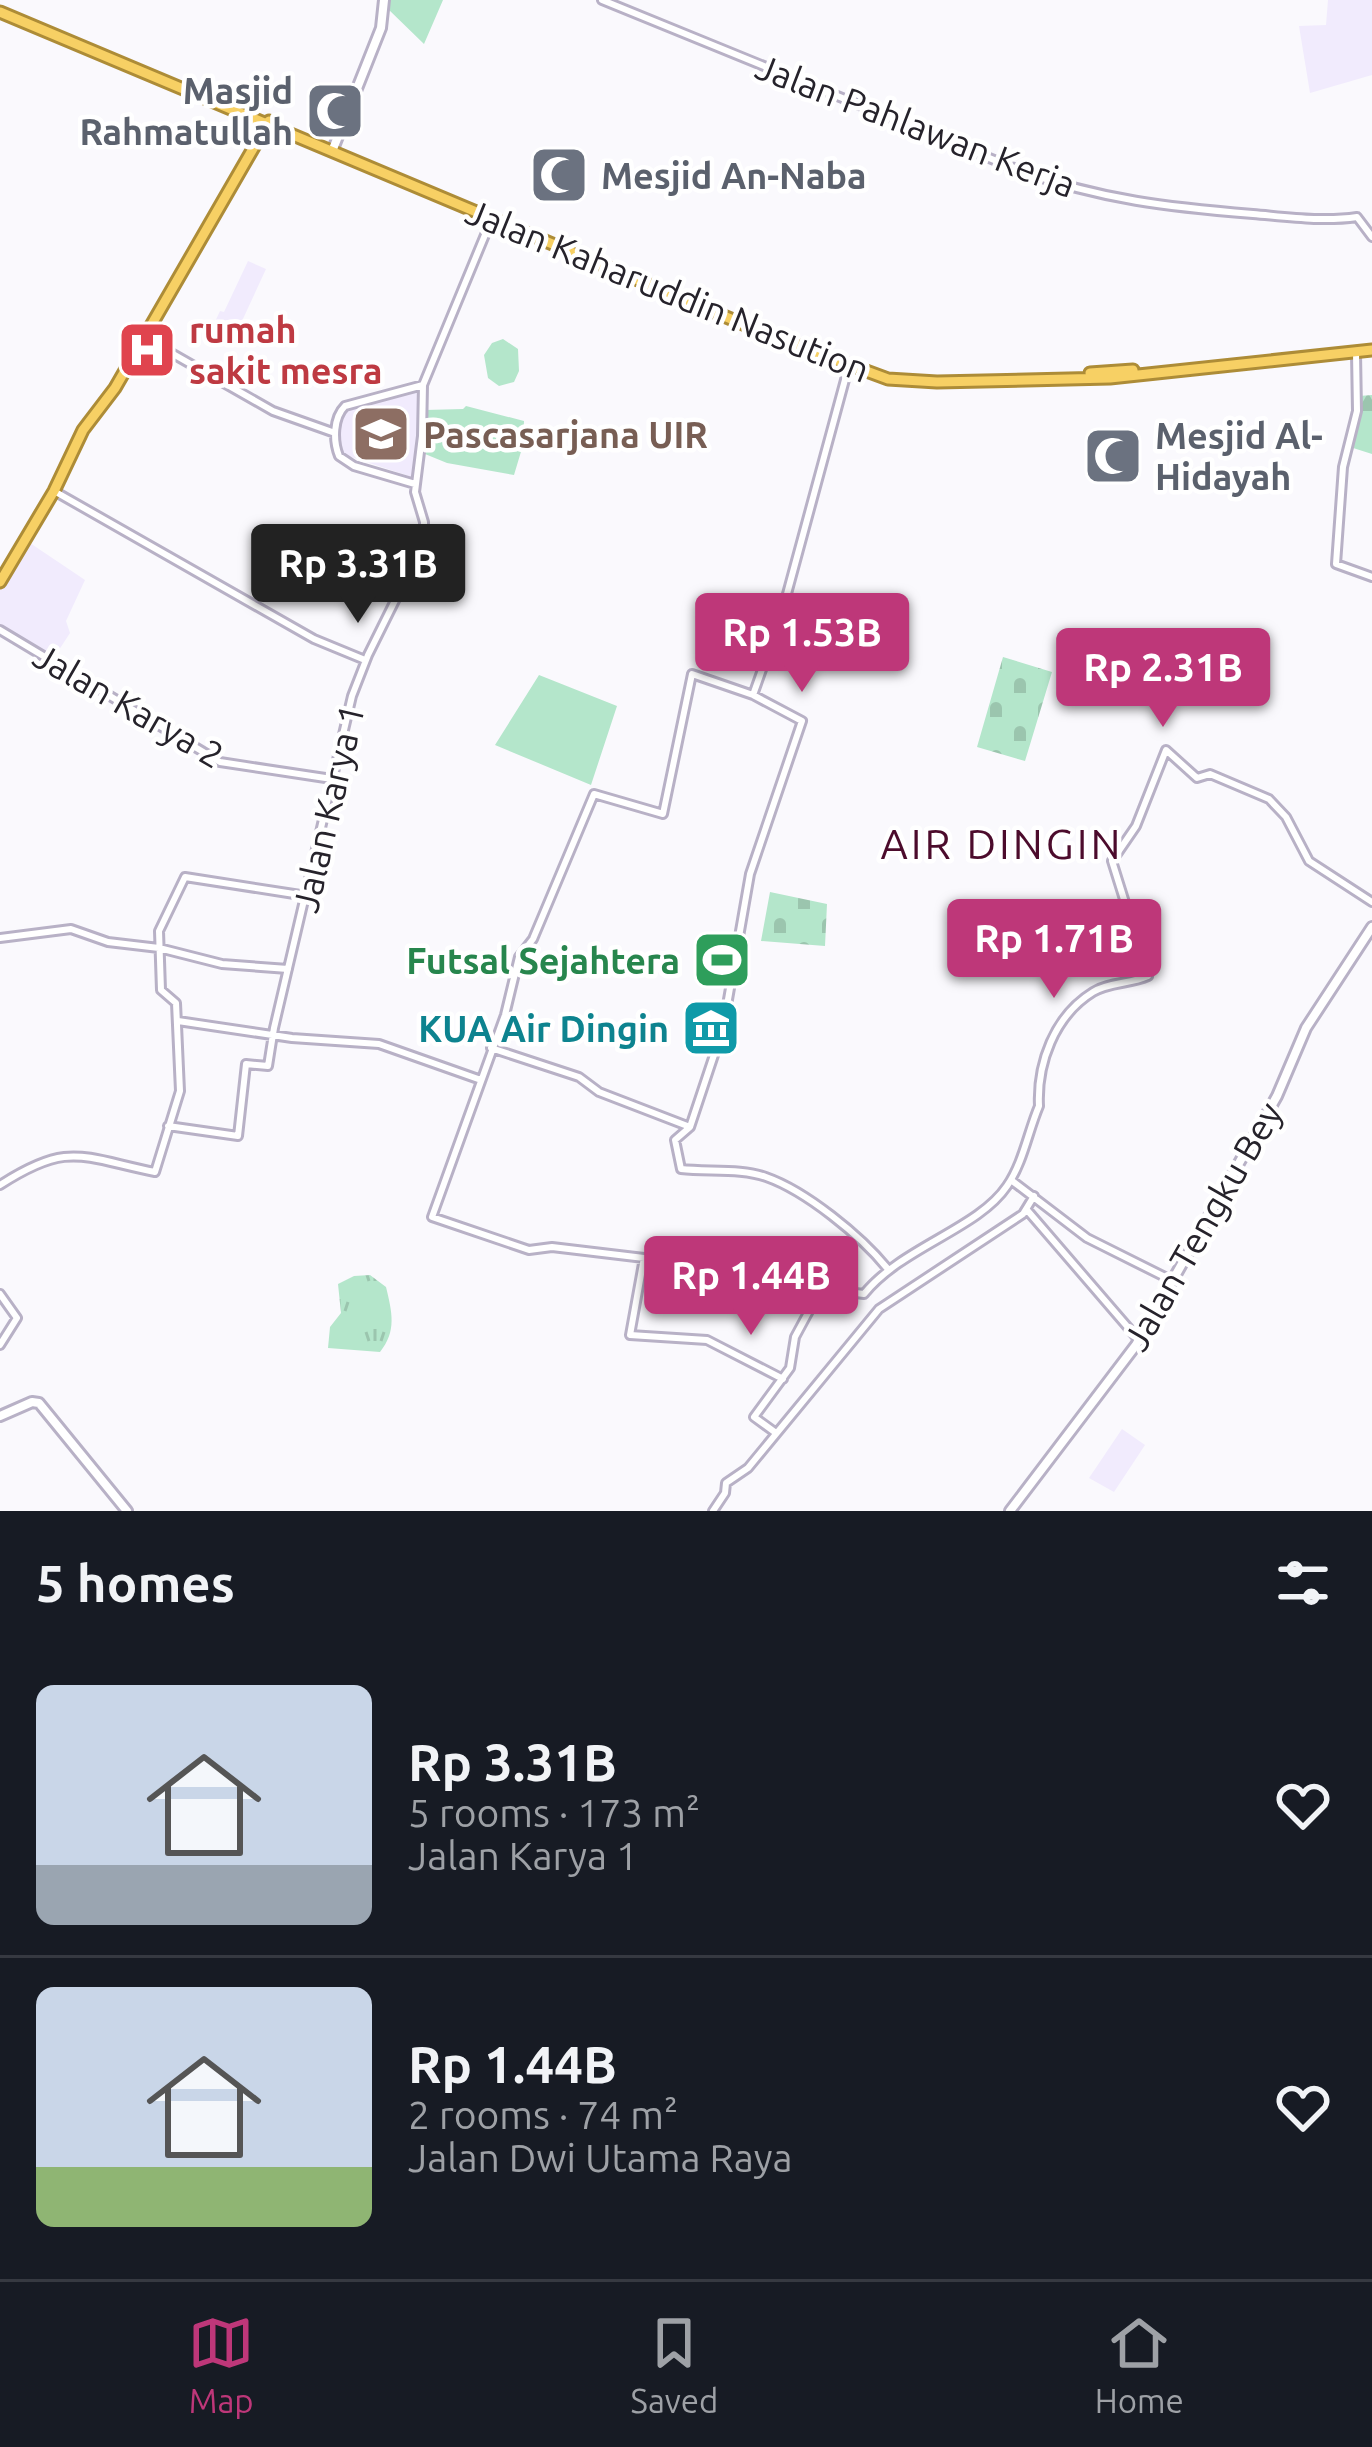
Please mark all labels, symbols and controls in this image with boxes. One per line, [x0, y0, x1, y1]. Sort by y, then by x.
street label: Jalan Pahlawan Kerja [751, 45, 1081, 205]
place label: Masjid Rahmatullah [79, 70, 293, 152]
mosque icon: Masjid Rahmatullah [304, 80, 366, 142]
mosque icon: Mesjid An-Naba [528, 144, 590, 206]
place label: Mesjid An-Naba [601, 155, 867, 196]
street label: Jalan Kaharuddin Nasution [460, 190, 876, 390]
place label: rumah sakit mesra [189, 309, 383, 391]
hospital icon: rumah sakit mesra [116, 319, 178, 381]
school or university icon: Pascasarjana UIR [350, 403, 412, 465]
place label: Pascasarjana UIR [423, 414, 708, 455]
place label: Mesjid Al- Hidayah [1155, 415, 1323, 497]
mosque icon: Mesjid Al- Hidayah [1082, 425, 1144, 487]
pin: Rp 3.31B [234, 524, 482, 626]
text: Rp 3.31B [278, 541, 438, 584]
pin: Rp 1.53B [678, 593, 926, 695]
text: Rp 1.53B [722, 610, 882, 653]
pin: Rp 2.31B [1039, 628, 1287, 730]
street label: Jalan Karya 2 [27, 634, 231, 776]
text: Rp 2.31B [1083, 645, 1243, 688]
street label: Jalan Karya 1 [284, 700, 372, 916]
district label: AIR DINGIN [881, 820, 1123, 867]
pin: Rp 1.71B [930, 899, 1178, 1001]
text: Rp 1.71B [974, 916, 1134, 959]
sports icon: Futsal Sejahtera [691, 929, 753, 991]
place label: Futsal Sejahtera [406, 940, 680, 981]
museum icon: KUA Air Dingin [680, 997, 742, 1059]
place label: KUA Air Dingin [418, 1008, 669, 1049]
street label: Jalan Tengku Bey [1114, 1095, 1290, 1357]
pin: Rp 1.44B [627, 1236, 875, 1338]
text: Rp 1.44B [671, 1253, 831, 1296]
icon: filters [1270, 1550, 1336, 1616]
text: 5 homes [36, 1554, 235, 1612]
icon: home [132, 1733, 276, 1877]
text: Rp 3.31B [408, 1733, 617, 1791]
icon: heart [1270, 1772, 1336, 1838]
text: 5 rooms · 173 m² [408, 1791, 700, 1834]
text: Jalan Karya 1 [408, 1834, 638, 1877]
icon: home [132, 2035, 276, 2179]
text: Rp 1.44B [408, 2035, 617, 2093]
icon: heart [1270, 2074, 1336, 2140]
text: 2 rooms · 74 m² [408, 2093, 678, 2136]
text: Jalan Dwi Utama Raya [408, 2136, 793, 2179]
tab: Map [188, 2310, 254, 2419]
tab: Saved [631, 2310, 718, 2419]
tab: Home [1095, 2310, 1184, 2419]

